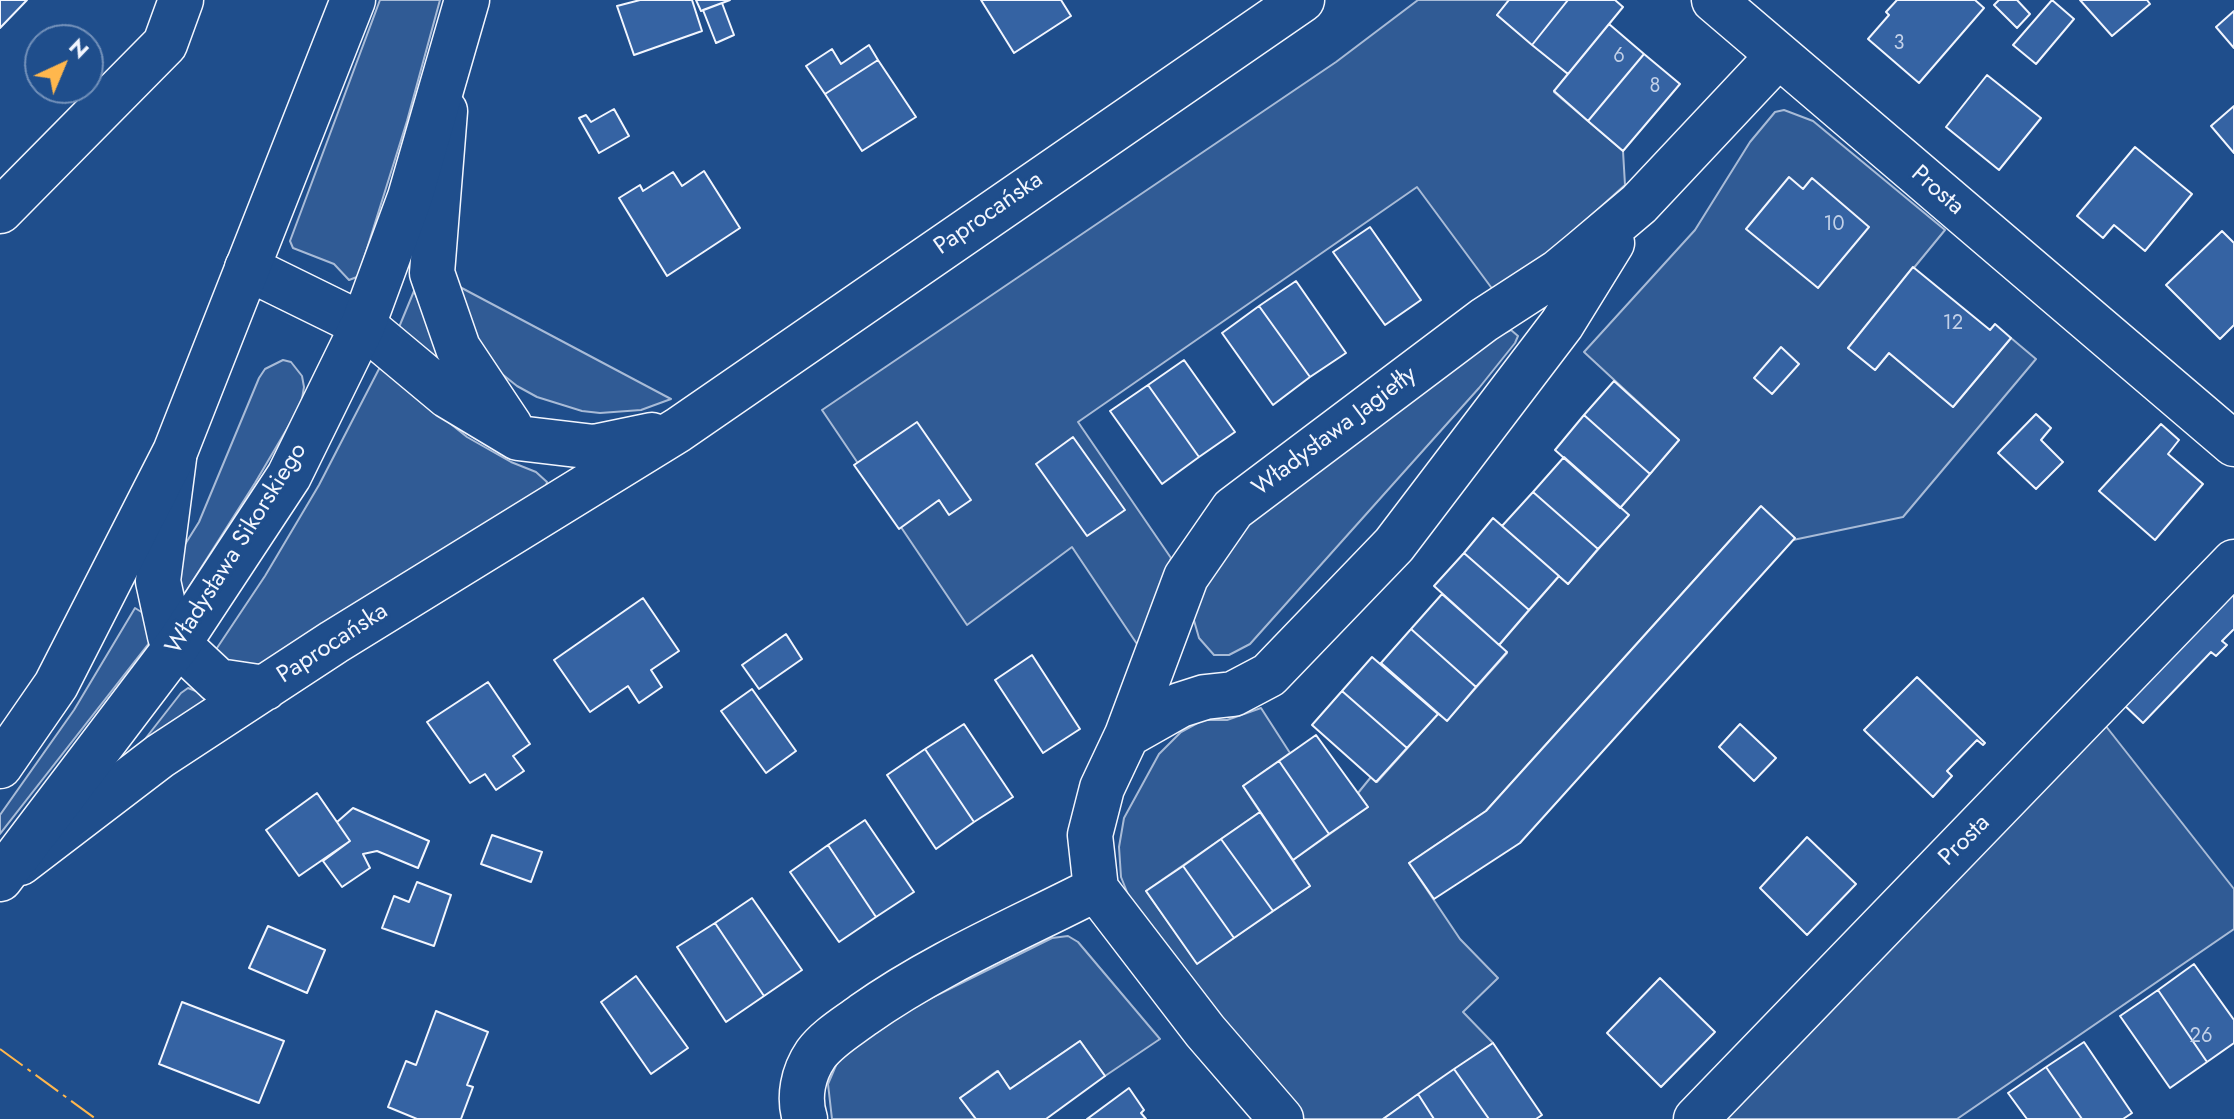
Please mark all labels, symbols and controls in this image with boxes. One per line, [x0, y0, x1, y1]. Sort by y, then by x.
north arrow [24, 24, 104, 104]
text: N [62, 31, 97, 66]
house number: 3 [1894, 32, 1904, 56]
house number: 6 [1613, 45, 1625, 69]
house number: 8 [1650, 75, 1660, 99]
street label: Prosta [1905, 160, 1969, 222]
street label: Paprocańska [929, 166, 1049, 262]
house number: 10 [1824, 213, 1844, 237]
house number: 12 [1943, 312, 1963, 336]
street label: Władysława Jagiełły [1247, 361, 1423, 503]
street label: Władysława Sikorskiego [160, 438, 314, 660]
street label: Paprocańska [272, 598, 394, 690]
street label: Prosta [1933, 809, 1997, 873]
house number: 26 [2190, 1025, 2212, 1049]

